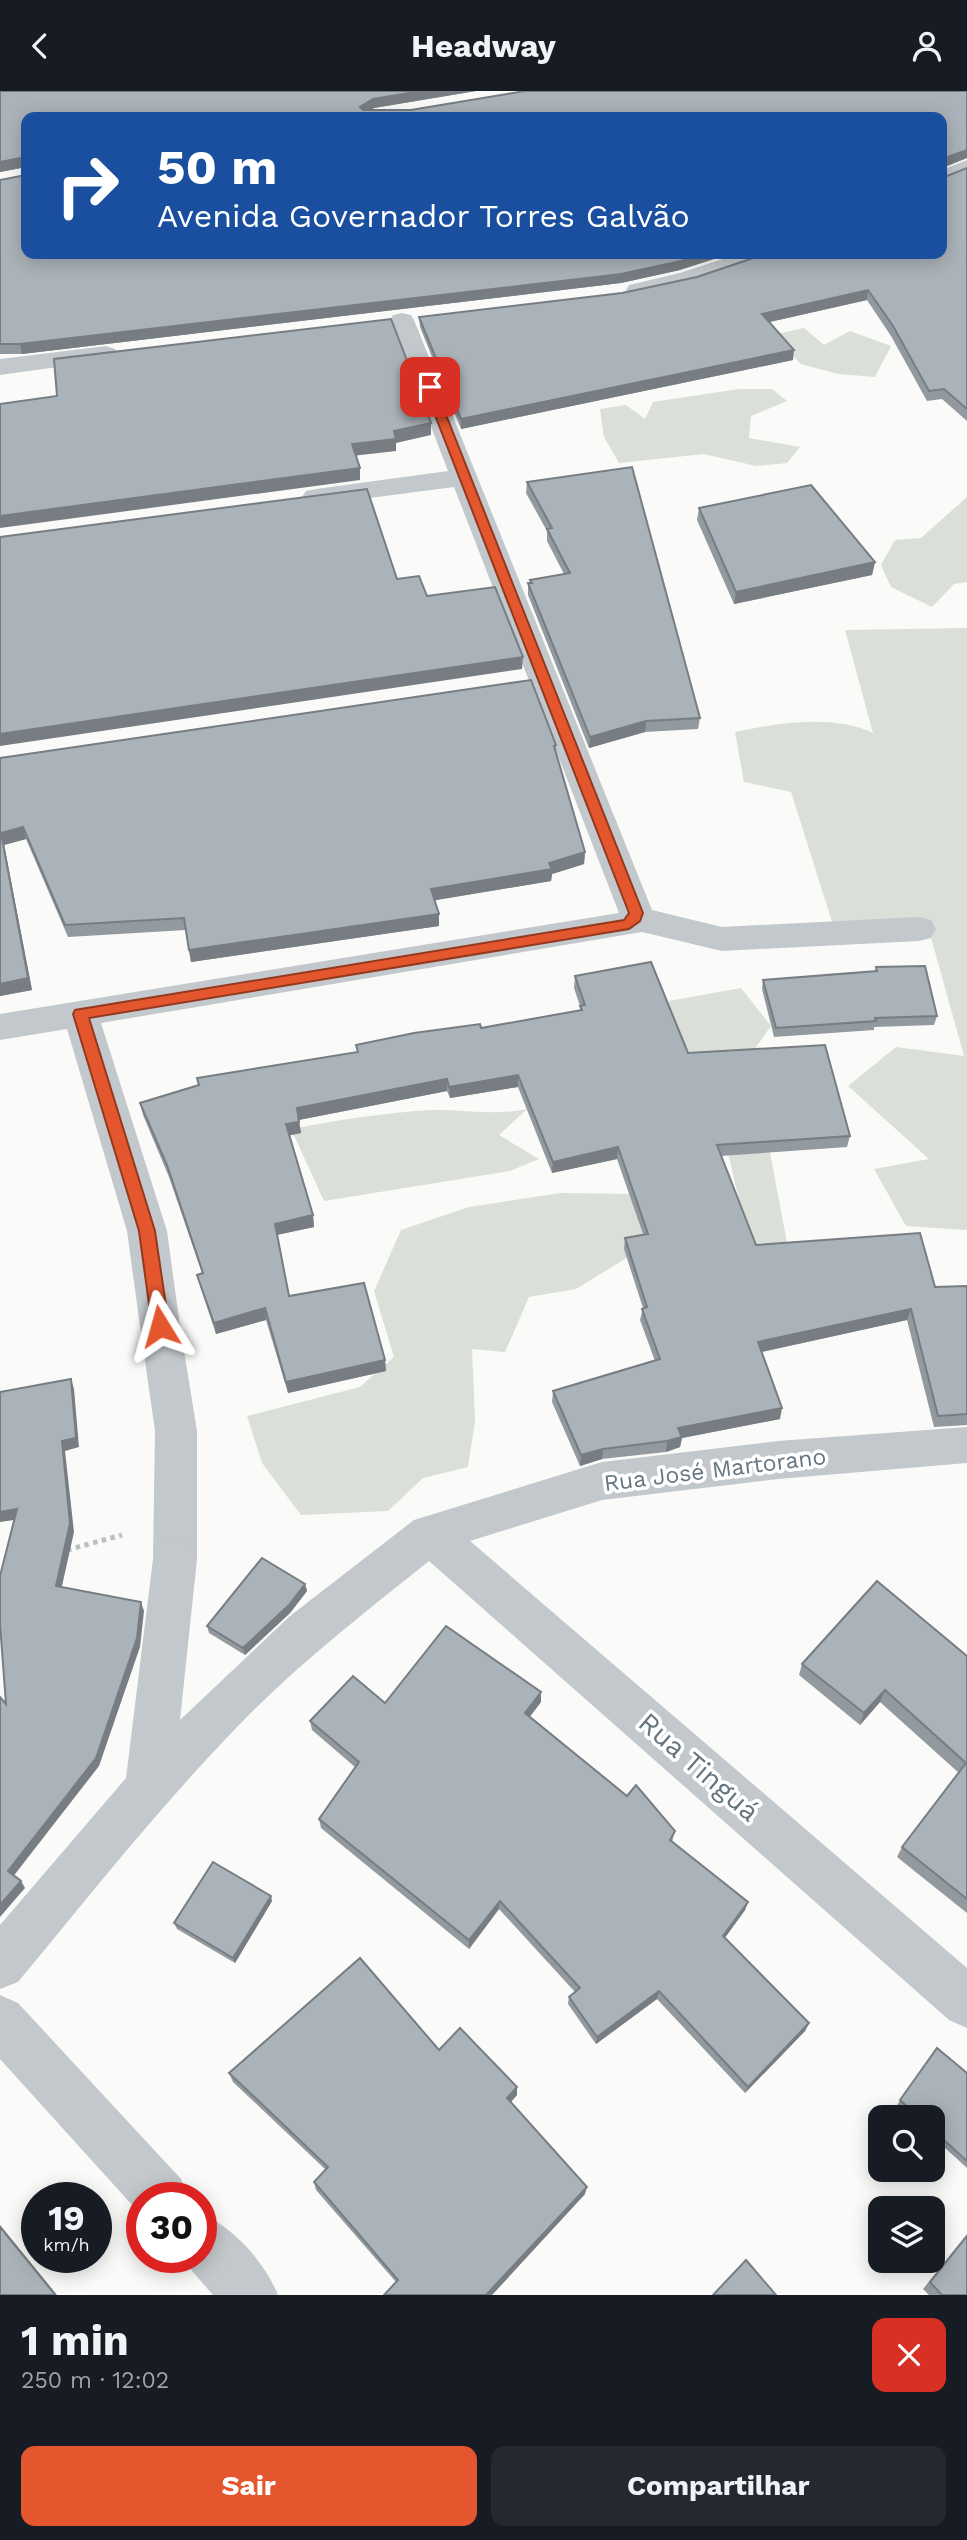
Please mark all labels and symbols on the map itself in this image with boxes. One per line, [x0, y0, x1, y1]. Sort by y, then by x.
pin [400, 357, 460, 417]
position arrow [123, 1289, 197, 1363]
street label: Rua José Martorano [602, 1443, 828, 1497]
street label: Rua Tinguá [632, 1706, 766, 1828]
speed limit sign: 30 [126, 2182, 217, 2273]

